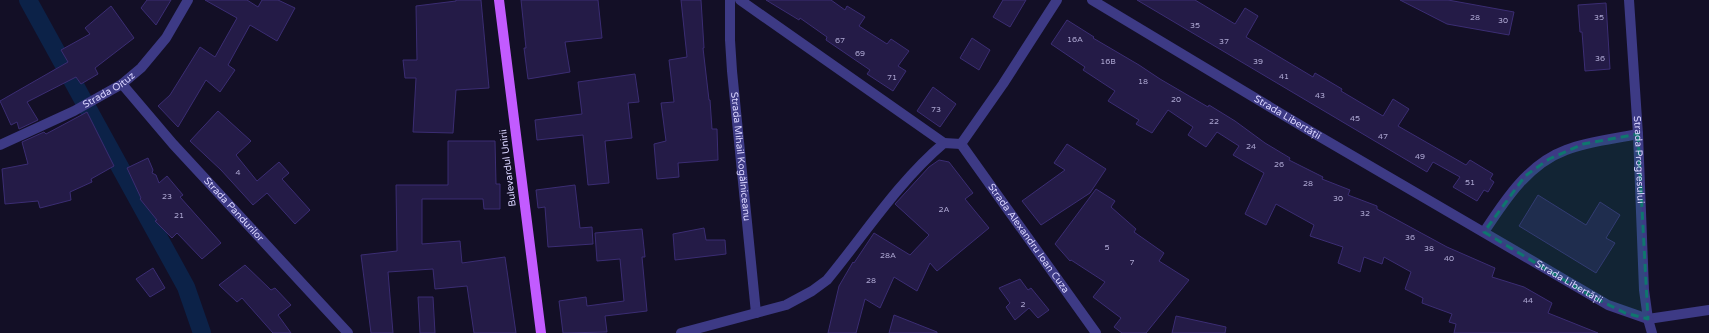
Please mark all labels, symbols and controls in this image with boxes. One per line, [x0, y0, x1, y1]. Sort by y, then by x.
house number: 28 [1470, 13, 1480, 22]
house number: 35 [1594, 13, 1604, 22]
house number: 30 [1498, 16, 1508, 25]
house number: 35 [1190, 21, 1200, 30]
house number: 16A [1067, 35, 1083, 44]
house number: 67 [835, 36, 845, 45]
house number: 37 [1219, 37, 1229, 46]
house number: 69 [855, 49, 865, 58]
house number: 36 [1595, 54, 1605, 63]
house number: 16B [1100, 57, 1116, 66]
house number: 39 [1253, 57, 1263, 66]
street label: Strada Oituz [81, 70, 137, 111]
house number: 41 [1279, 72, 1289, 81]
house number: 71 [887, 73, 897, 82]
house number: 18 [1138, 77, 1148, 86]
street label: Strada Mihail Kogălniceanu [728, 91, 753, 222]
house number: 43 [1315, 91, 1325, 100]
street label: Strada Libertății [1252, 93, 1323, 142]
house number: 20 [1171, 95, 1181, 104]
house number: 73 [931, 105, 941, 114]
house number: 45 [1350, 114, 1360, 123]
street label: Strada Progresului [1631, 115, 1647, 204]
house number: 22 [1209, 117, 1219, 126]
street label: Bulevardul Unirii [497, 129, 519, 207]
house number: 47 [1378, 132, 1388, 141]
house number: 24 [1246, 142, 1256, 151]
house number: 49 [1415, 152, 1425, 161]
house number: 26 [1274, 160, 1284, 169]
house number: 4 [235, 168, 241, 177]
street label: Strada Pandurilor [201, 175, 266, 244]
house number: 51 [1465, 178, 1475, 187]
house number: 28 [1303, 179, 1313, 188]
street label: Strada Alexandru Ioan Cuza [985, 181, 1072, 296]
house number: 23 [162, 192, 172, 201]
house number: 30 [1333, 194, 1343, 203]
house number: 2A [939, 205, 950, 214]
house number: 32 [1360, 209, 1370, 218]
house number: 21 [174, 211, 184, 220]
house number: 36 [1405, 233, 1415, 242]
house number: 5 [1104, 243, 1110, 252]
house number: 38 [1424, 244, 1434, 253]
house number: 28A [880, 251, 896, 260]
house number: 40 [1444, 254, 1454, 263]
house number: 7 [1129, 258, 1135, 267]
street label: Strada Libertății [1533, 258, 1605, 306]
house number: 28 [866, 276, 876, 285]
house number: 44 [1523, 296, 1533, 305]
house number: 2 [1020, 300, 1026, 309]

